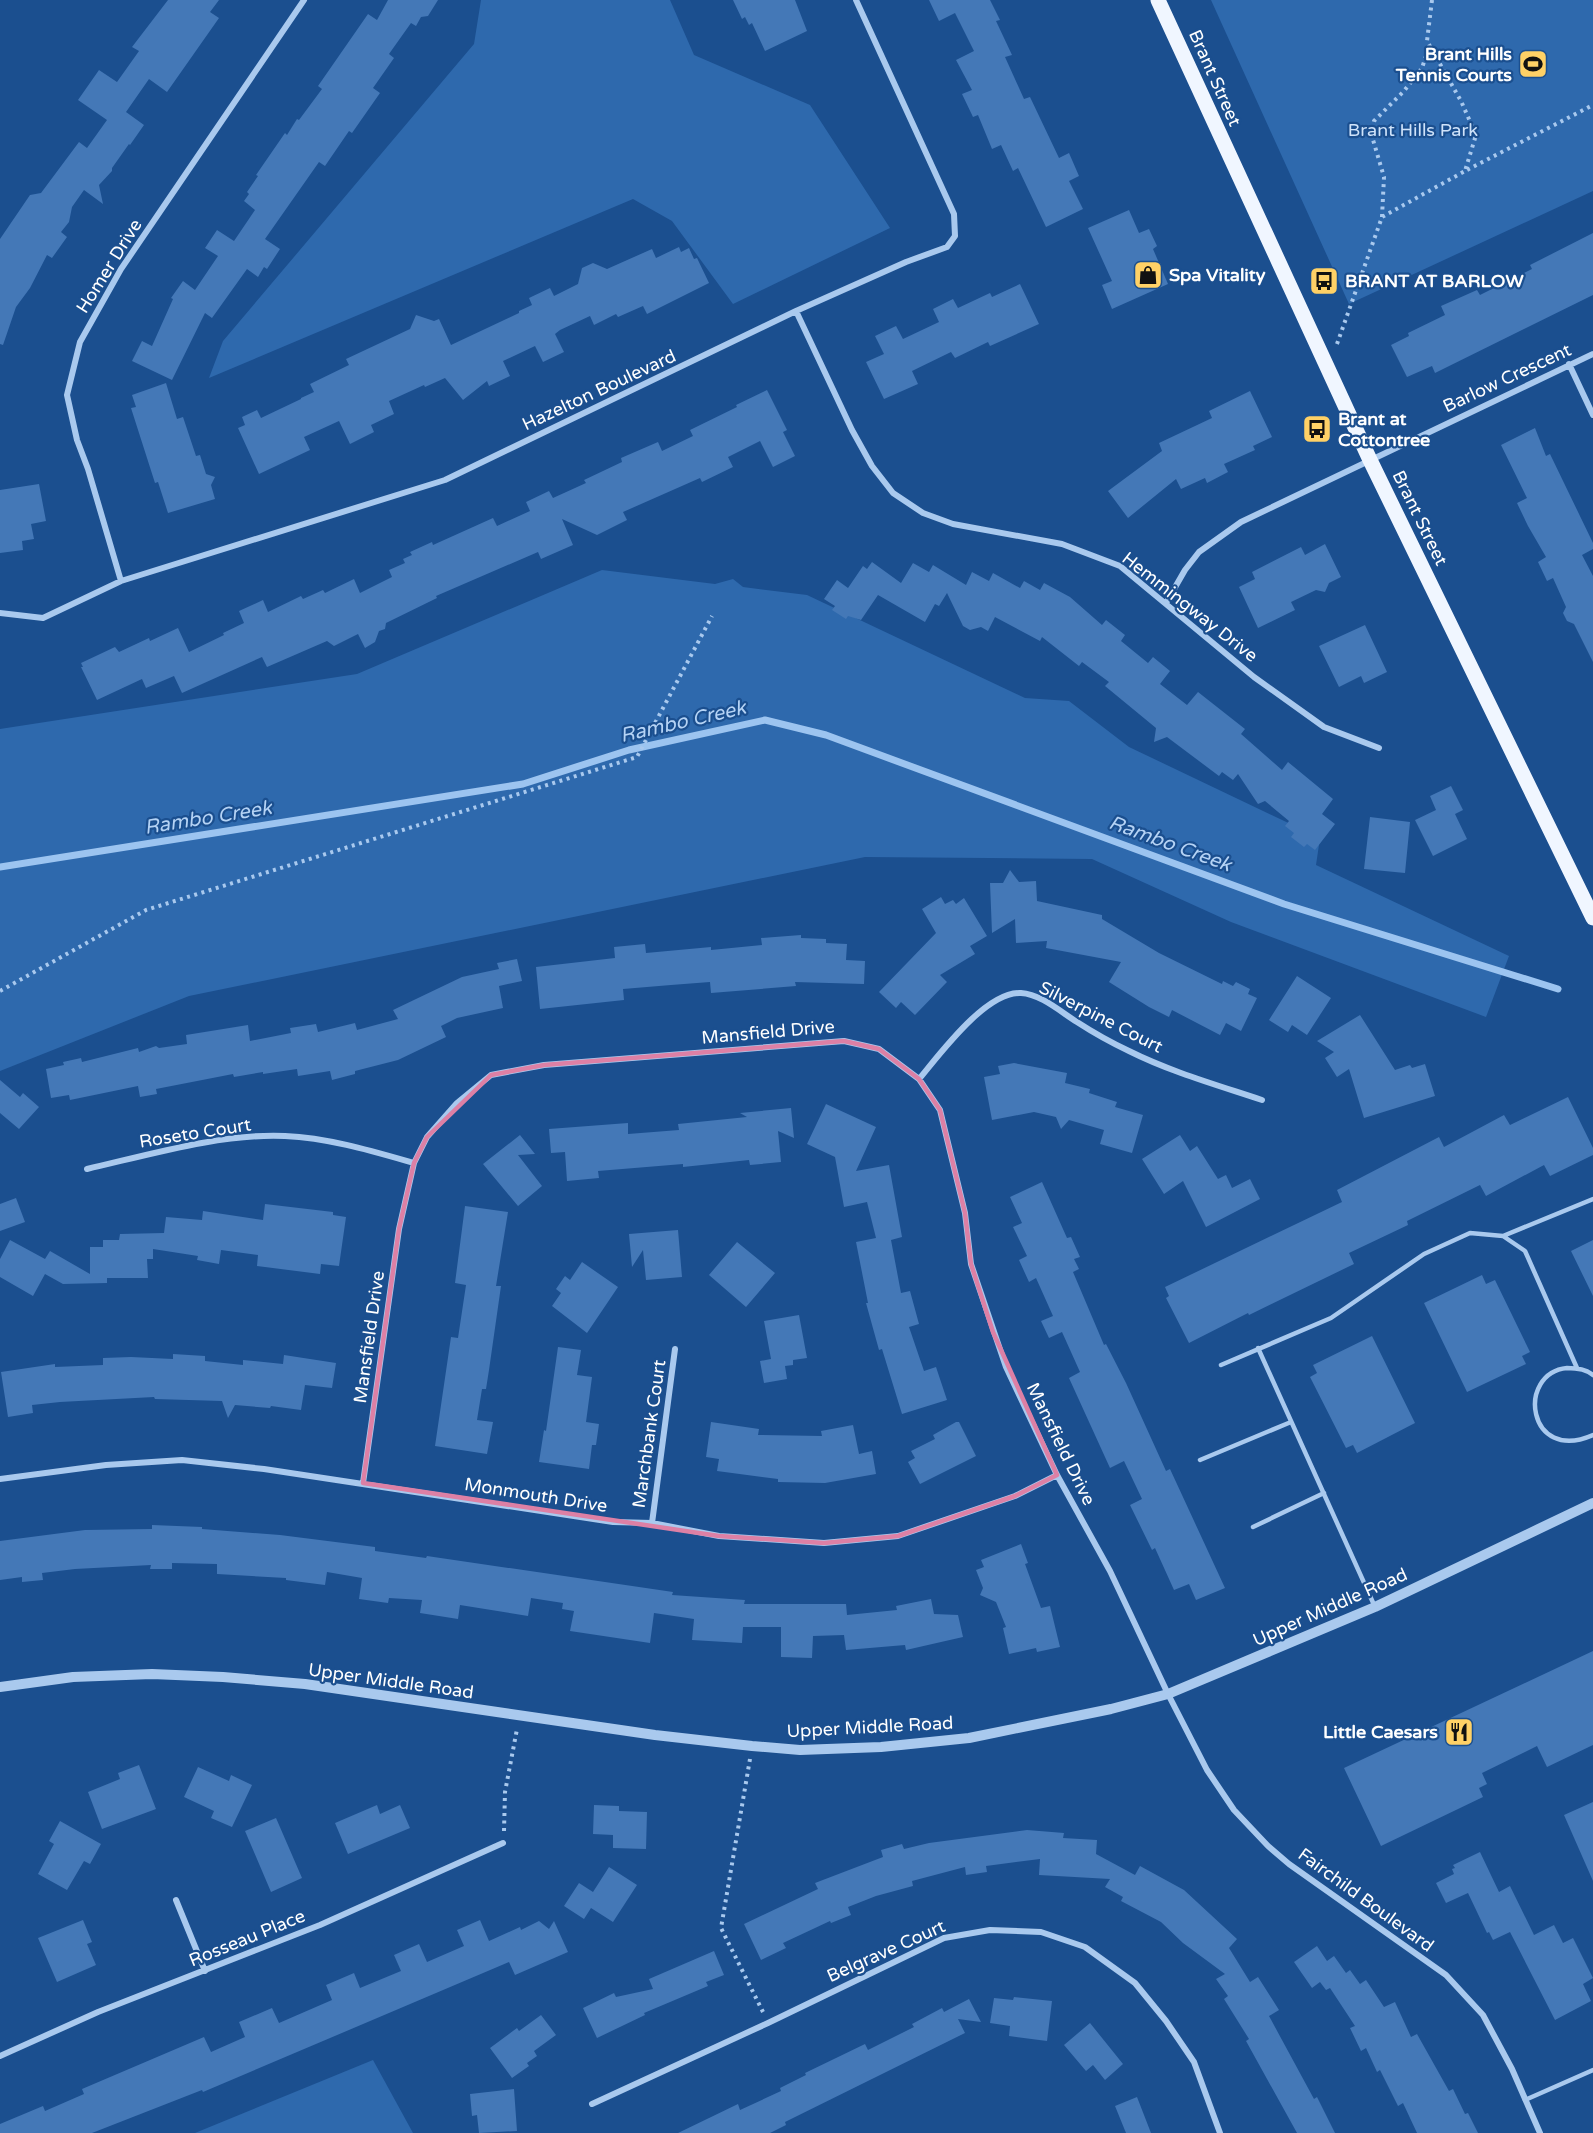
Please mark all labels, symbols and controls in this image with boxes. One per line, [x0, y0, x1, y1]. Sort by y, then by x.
street label: Brant Street [1184, 26, 1246, 130]
place label: Brant Hills Tennis Courts [1395, 43, 1512, 86]
sports icon: Brant Hills Tennis Courts [1517, 48, 1549, 80]
park label: Brant Hills Park [1348, 119, 1478, 141]
street label: Homer Drive [71, 215, 147, 317]
shop icon: Spa Vitality [1132, 259, 1164, 291]
place label: Spa Vitality [1169, 264, 1266, 286]
bus stop icon: BRANT AT BARLOW [1308, 265, 1340, 297]
place label: BRANT AT BARLOW [1345, 270, 1524, 292]
street label: Barlow Crescent [1439, 339, 1575, 417]
street label: Hazelton Boulevard [519, 345, 679, 435]
place label: Brant at Cottontree [1338, 408, 1430, 451]
bus stop icon: Brant at Cottontree [1301, 413, 1333, 445]
street label: Brant Street [1388, 467, 1453, 569]
street label: Hemmingway Drive [1118, 547, 1262, 667]
water label: Rambo Creek [618, 695, 750, 748]
water label: Rambo Creek [143, 796, 275, 840]
water label: Rambo Creek [1106, 811, 1236, 878]
street label: Silverpine Court [1035, 976, 1167, 1058]
street label: Mansfield Drive [700, 1015, 836, 1049]
street label: Roseto Court [138, 1113, 253, 1153]
street label: Mansfield Drive [349, 1269, 389, 1405]
street label: Marchbank Court [628, 1358, 670, 1510]
street label: Mansfield Drive [1022, 1379, 1100, 1509]
street label: Monmouth Drive [463, 1473, 609, 1517]
street label: Upper Middle Road [1249, 1563, 1411, 1651]
street label: Upper Middle Road [307, 1659, 475, 1703]
street label: Upper Middle Road [786, 1712, 954, 1742]
restaurant icon: Little Caesars [1443, 1716, 1475, 1748]
place label: Little Caesars [1323, 1721, 1438, 1743]
street label: Fairchild Boulevard [1294, 1843, 1438, 1957]
street label: Rosseau Place [186, 1905, 308, 1971]
street label: Belgrave Court [823, 1915, 949, 1987]

